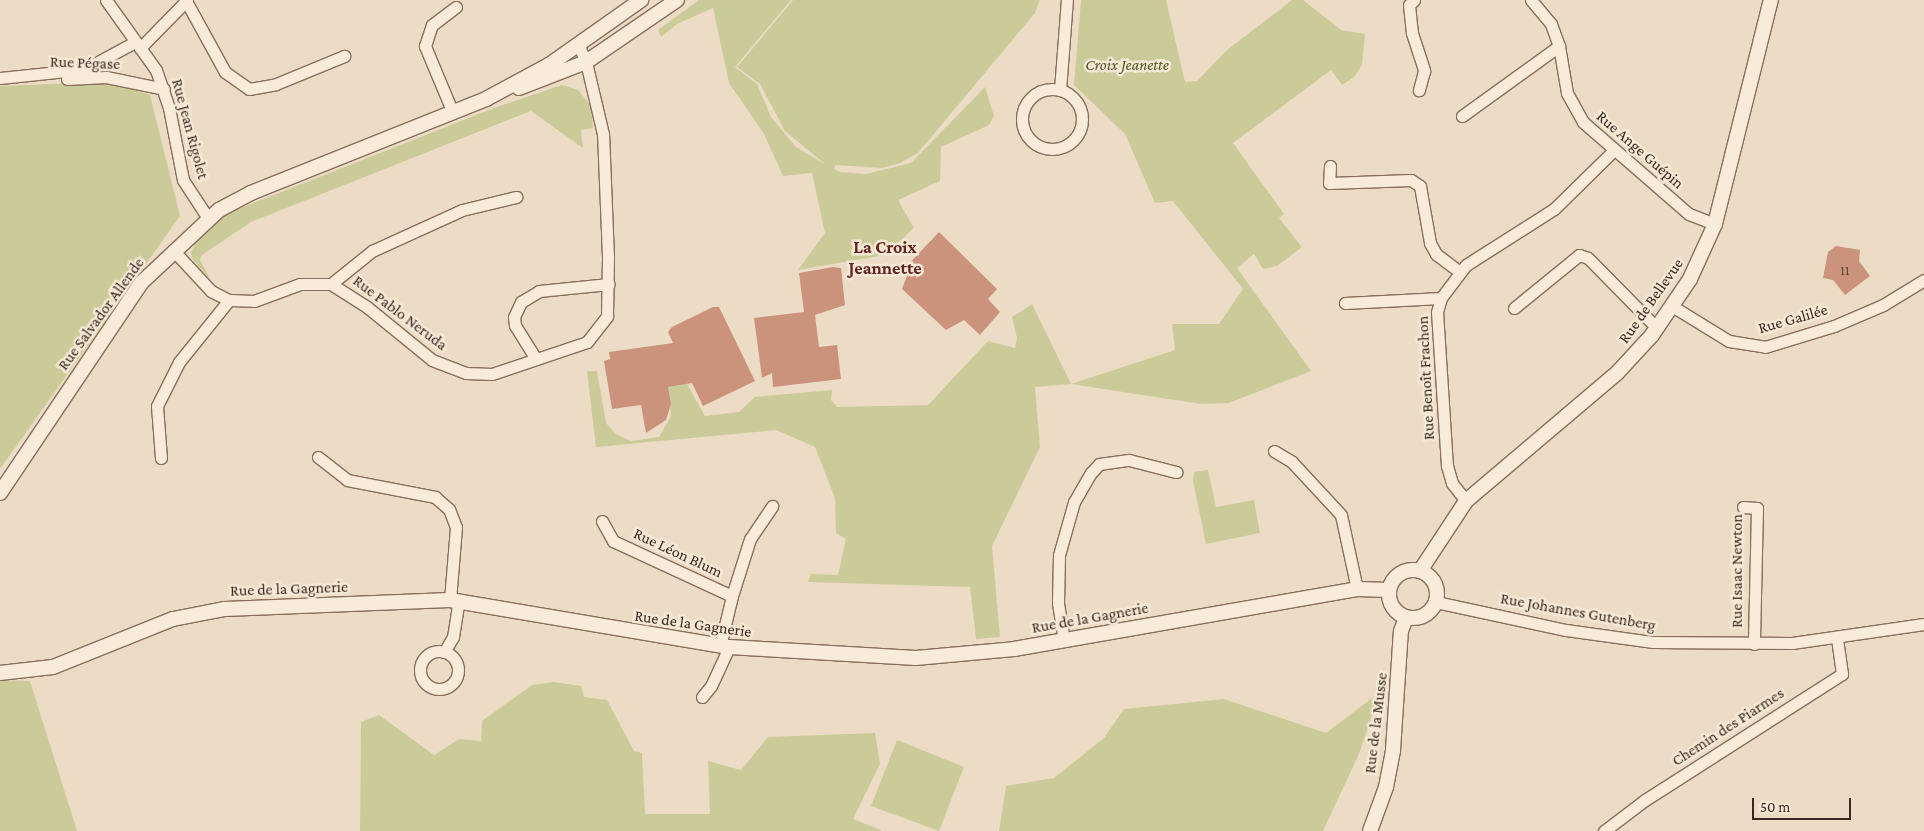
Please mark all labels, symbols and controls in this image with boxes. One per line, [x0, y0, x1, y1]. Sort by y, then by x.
street label: Rue Pégase [50, 52, 120, 74]
park label: Croix Jeanette [1085, 55, 1169, 75]
street label: Rue Jean Rigolet [167, 77, 213, 181]
street label: Rue Ange Guépin [1592, 107, 1688, 193]
district label: La Croix Jeannette [848, 237, 922, 280]
street label: Rue Salvador Allende [54, 254, 148, 374]
street label: Rue de Bellevue [1615, 255, 1687, 347]
house number: 11 [1840, 262, 1850, 278]
street label: Rue Pablo Neruda [349, 271, 451, 355]
street label: Rue Galilée [1756, 300, 1830, 338]
street label: Rue Benoît Frachon [1413, 315, 1439, 441]
street label: Rue Isaac Newton [1727, 514, 1747, 628]
street label: Rue Léon Blum [630, 524, 726, 582]
street label: Rue de la Gagnerie [230, 577, 348, 601]
street label: Rue Johannes Gutenberg [1499, 589, 1657, 635]
street label: Rue de la Gagnerie [1030, 598, 1150, 638]
street label: Rue de la Gagnerie [633, 606, 753, 642]
street label: Rue de la Musse [1360, 671, 1392, 775]
street label: Chemin des Piarmes [1668, 684, 1788, 770]
scale bar [1754, 788, 1853, 820]
text: 50 m [1760, 799, 1790, 815]

